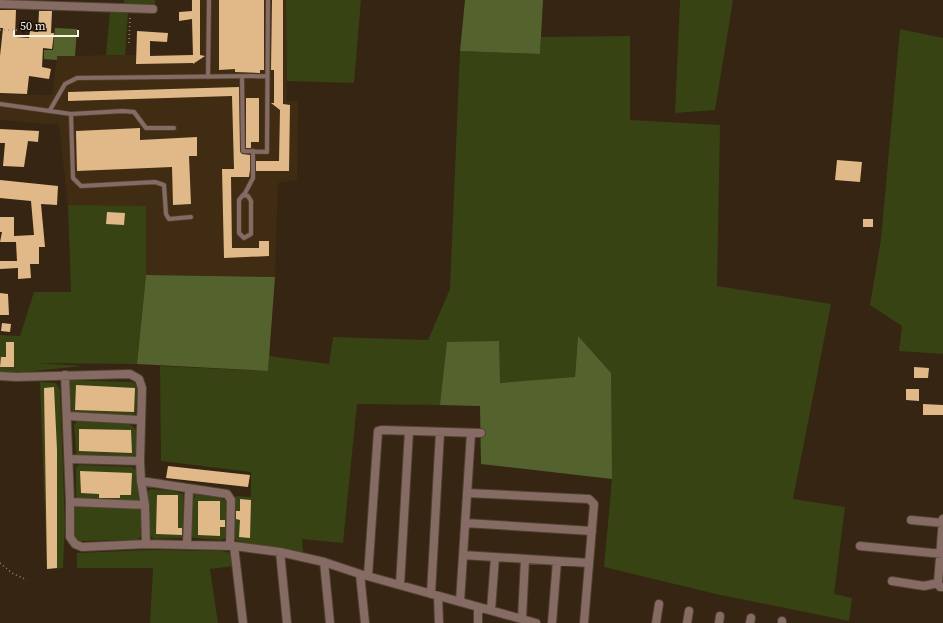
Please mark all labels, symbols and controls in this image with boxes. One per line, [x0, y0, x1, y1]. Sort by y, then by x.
scale bar [14, 12, 78, 38]
text: 50 m [20, 18, 46, 34]

